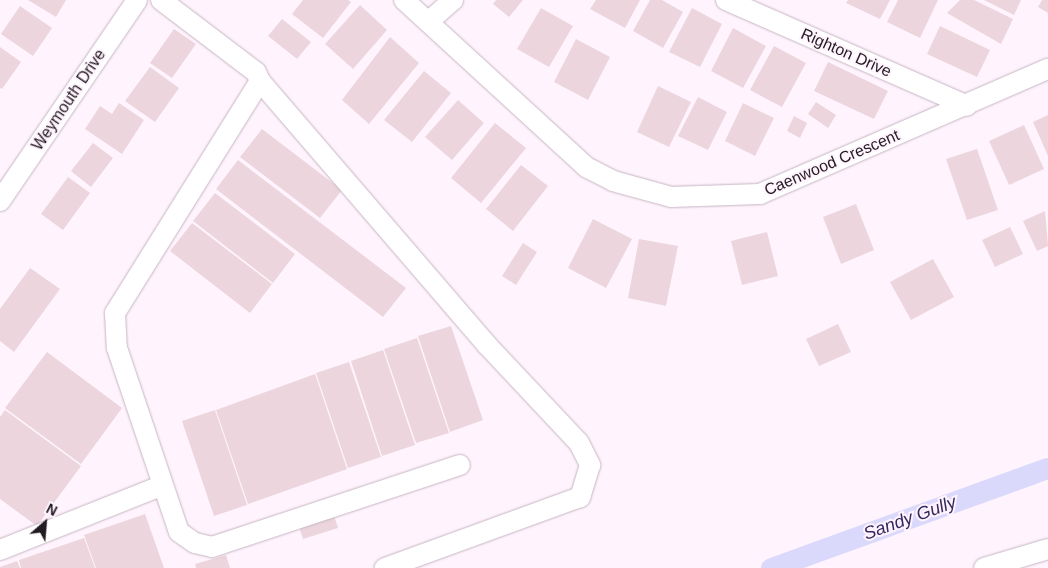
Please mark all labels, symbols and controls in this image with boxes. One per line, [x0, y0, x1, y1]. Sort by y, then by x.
street label: Righton Drive [798, 25, 894, 81]
street label: Weymouth Drive [28, 46, 110, 154]
street label: Caenwood Crescent [762, 126, 902, 200]
water label: Sandy Gully [861, 491, 959, 545]
north arrow [20, 498, 70, 548]
text: N [44, 500, 60, 519]

